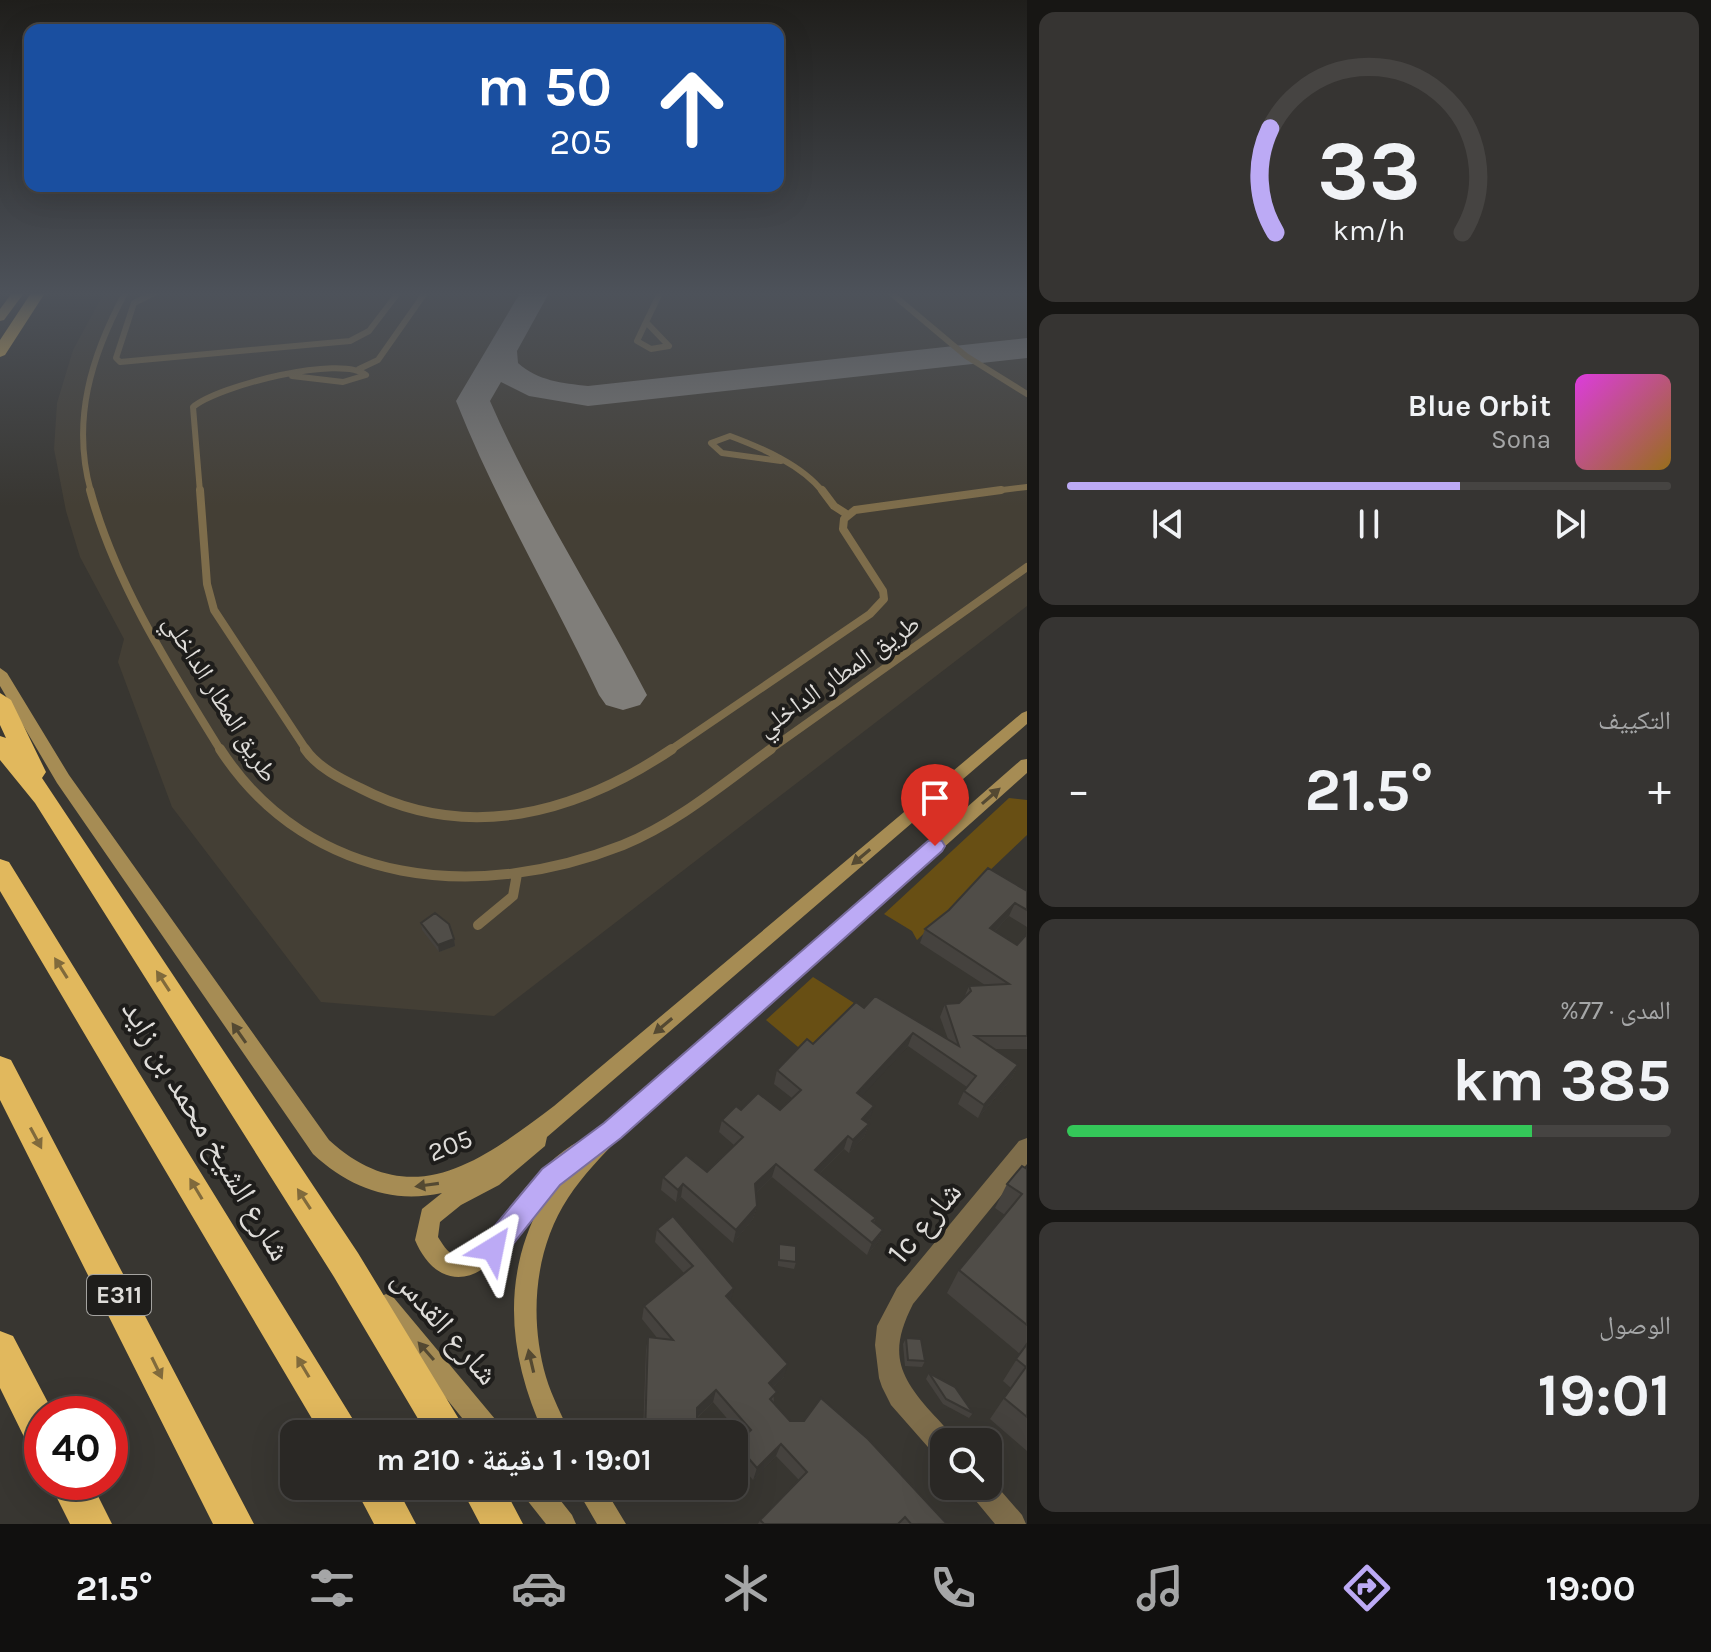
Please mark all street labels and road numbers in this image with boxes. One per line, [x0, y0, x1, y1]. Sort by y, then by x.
street label: طريق المطار الداخلي [751, 608, 928, 747]
street label: طريق المطار الداخلي [153, 609, 285, 790]
street label: شارع الشيخ محمد بن زايد [113, 993, 299, 1268]
street label: 205 [423, 1123, 477, 1168]
street label: 1c شارع [880, 1174, 970, 1271]
street label: شارع القدس [384, 1260, 506, 1393]
road number: E311 [87, 1275, 151, 1315]

